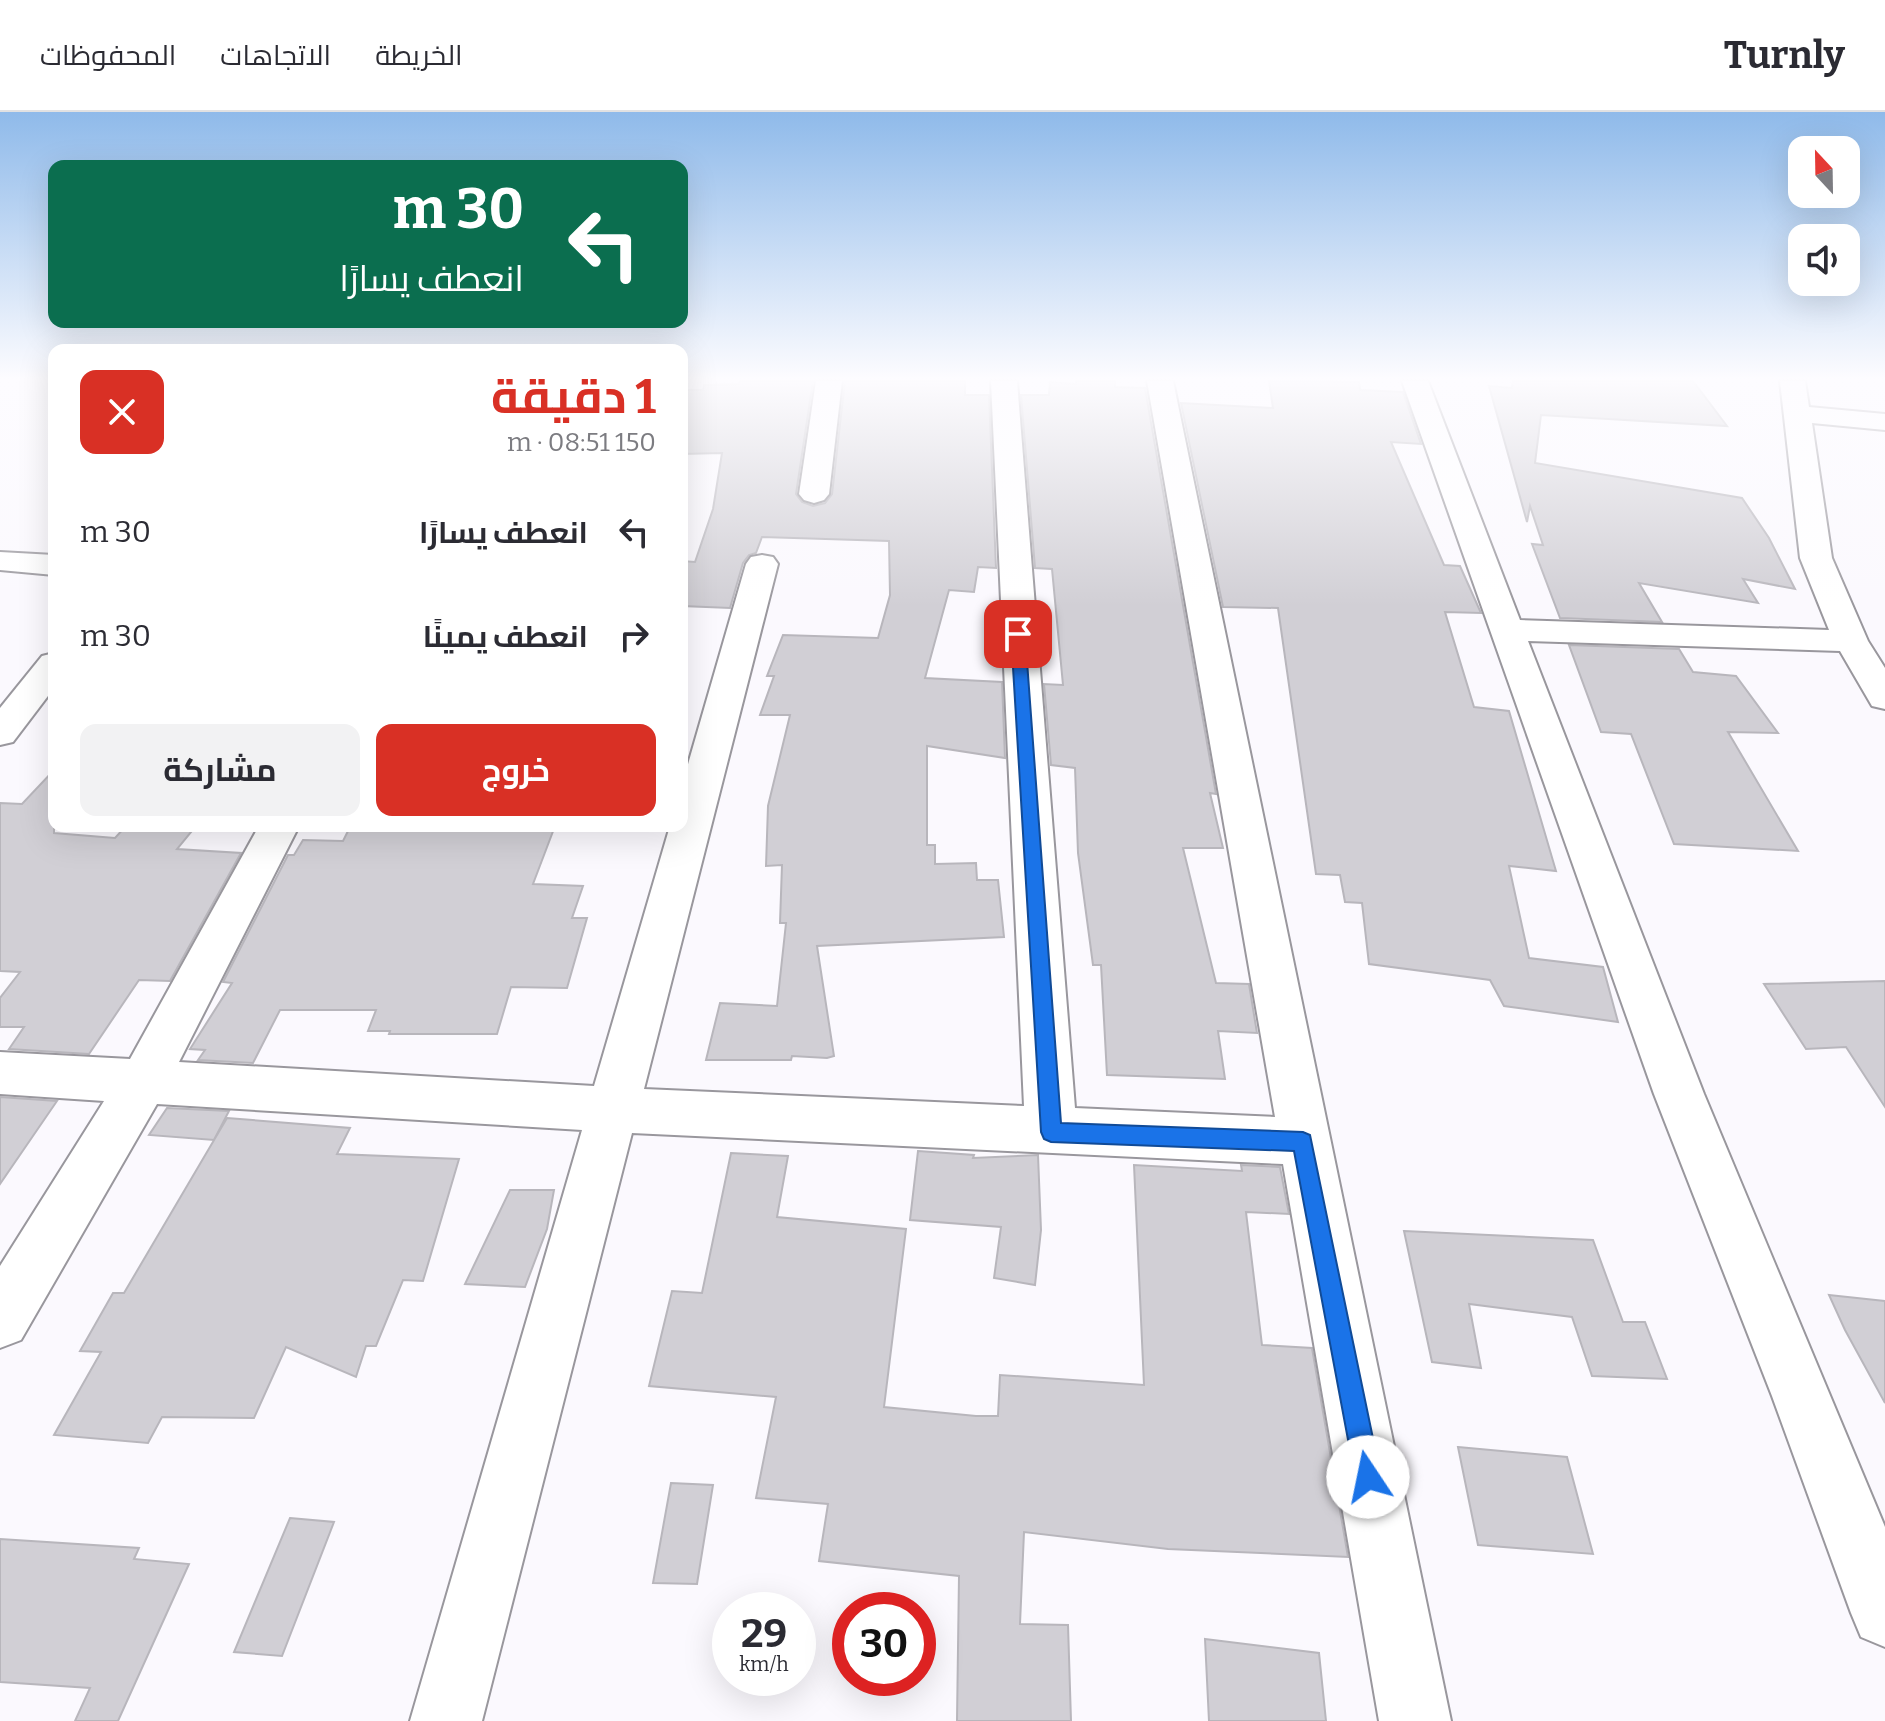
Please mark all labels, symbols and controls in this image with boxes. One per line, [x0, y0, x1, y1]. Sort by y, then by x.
text: Turnly [1724, 32, 1845, 78]
text: المحفوظات [40, 39, 176, 72]
text: الاتجاهات [220, 39, 331, 72]
text: الخريطة [375, 39, 463, 72]
north arrow [1788, 136, 1860, 208]
map controls [1788, 136, 1860, 296]
text: 30 m [393, 176, 524, 243]
icon: left [552, 192, 656, 296]
button: sound [1788, 224, 1860, 296]
text: انعطف يسارًا [339, 257, 524, 301]
text: 1 دقيقة [491, 368, 656, 426]
button: close [80, 370, 164, 454]
text: 150 m · 08:51 [507, 427, 656, 458]
icon: left [612, 510, 656, 554]
text: 30 m [80, 514, 151, 550]
text: انعطف يسارًا [419, 515, 588, 551]
pin [984, 600, 1052, 668]
icon: arrive [996, 612, 1040, 656]
icon: right [612, 614, 656, 658]
text: 30 m [80, 618, 151, 654]
text: انعطف يمينًا [423, 619, 588, 655]
button: مشاركة [80, 724, 360, 816]
button: خروج [376, 724, 656, 816]
position arrow [1326, 1435, 1410, 1519]
speed limit sign: 30 [832, 1592, 936, 1696]
text: 29 [741, 1610, 787, 1658]
text: km/h [739, 1652, 789, 1676]

